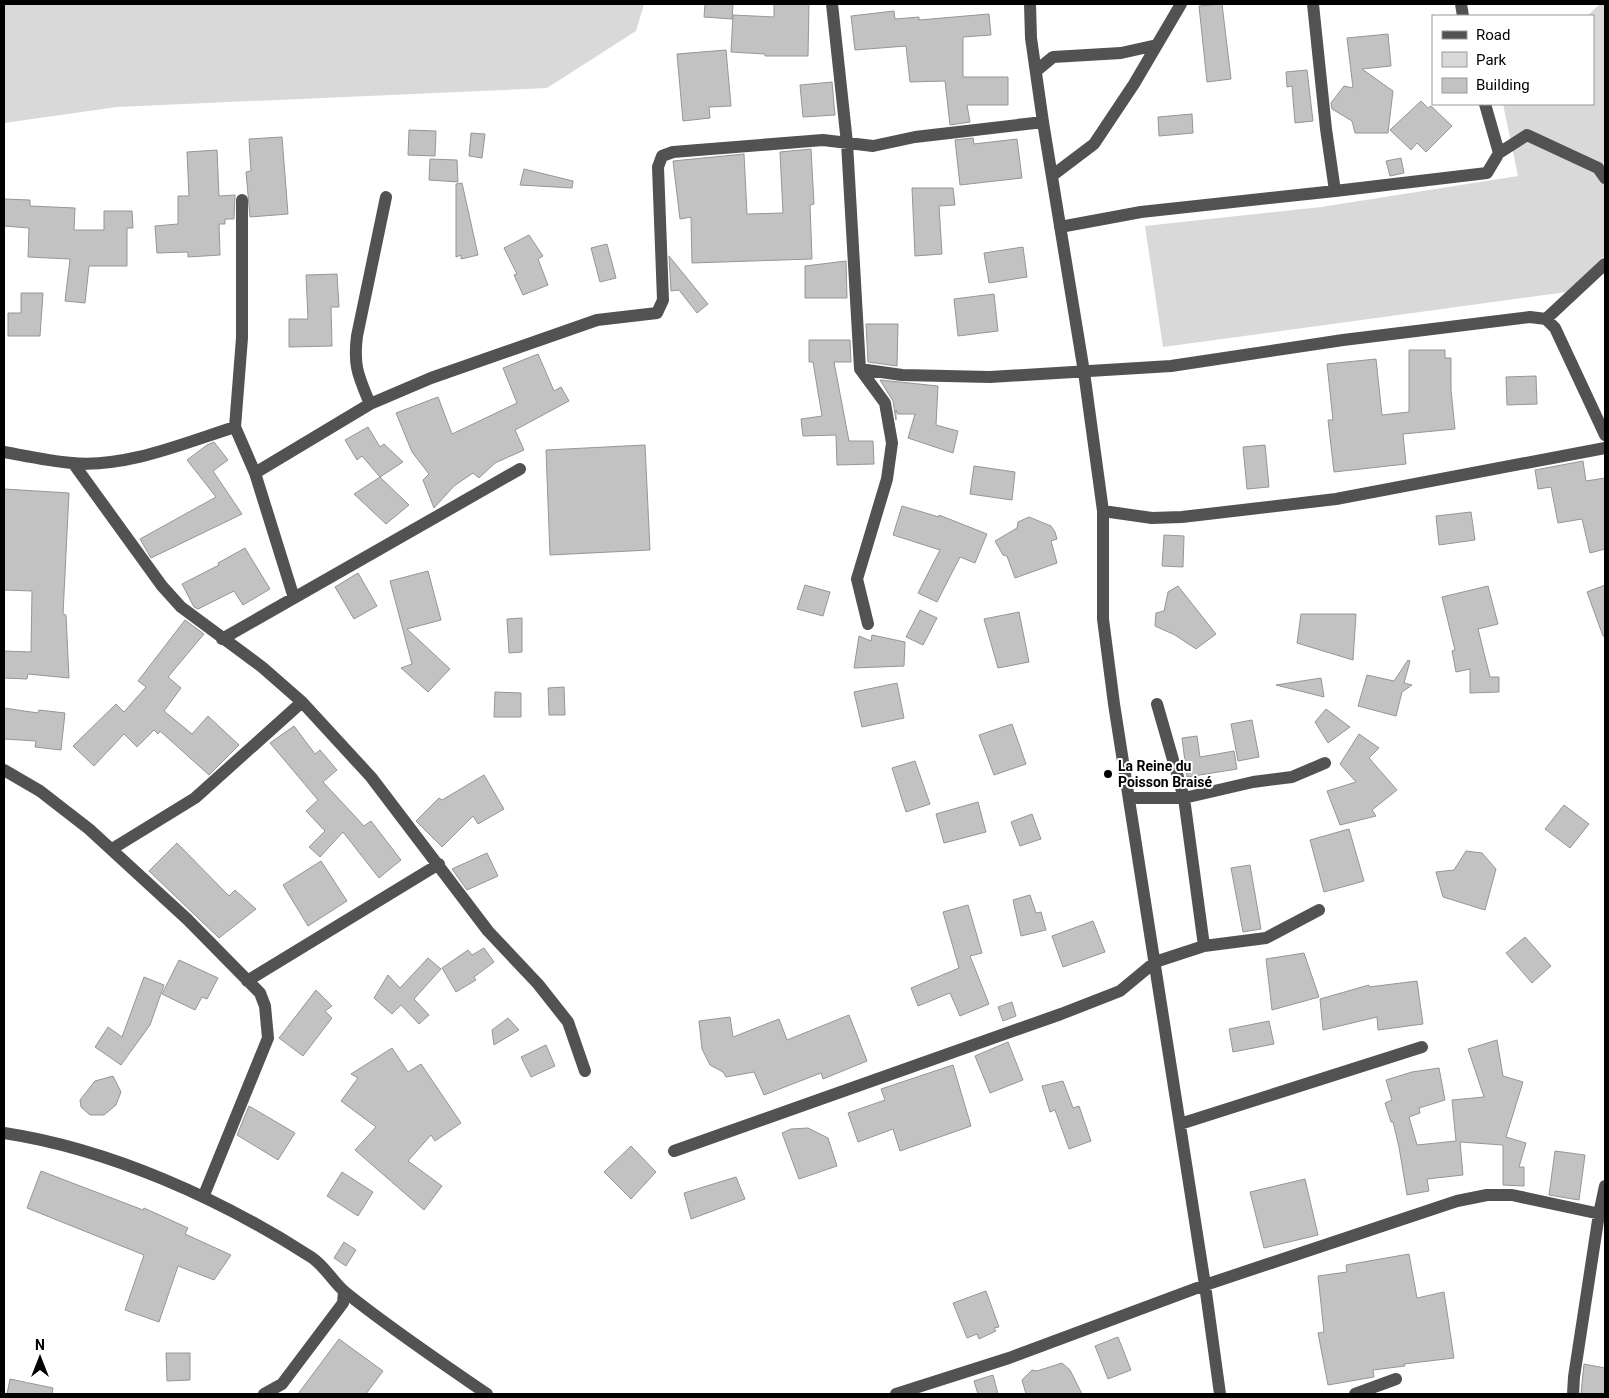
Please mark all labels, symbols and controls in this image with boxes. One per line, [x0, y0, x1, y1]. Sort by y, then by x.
legend [1432, 15, 1594, 105]
text: Road [1476, 26, 1510, 44]
text: Park [1476, 51, 1507, 69]
text: Building [1476, 76, 1530, 94]
place label: La Reine du Poisson Braisé [1118, 758, 1212, 790]
marker: La Reine du Poisson Braisé [1102, 768, 1114, 780]
north arrow [15, 1333, 65, 1383]
text: N [35, 1337, 45, 1353]

